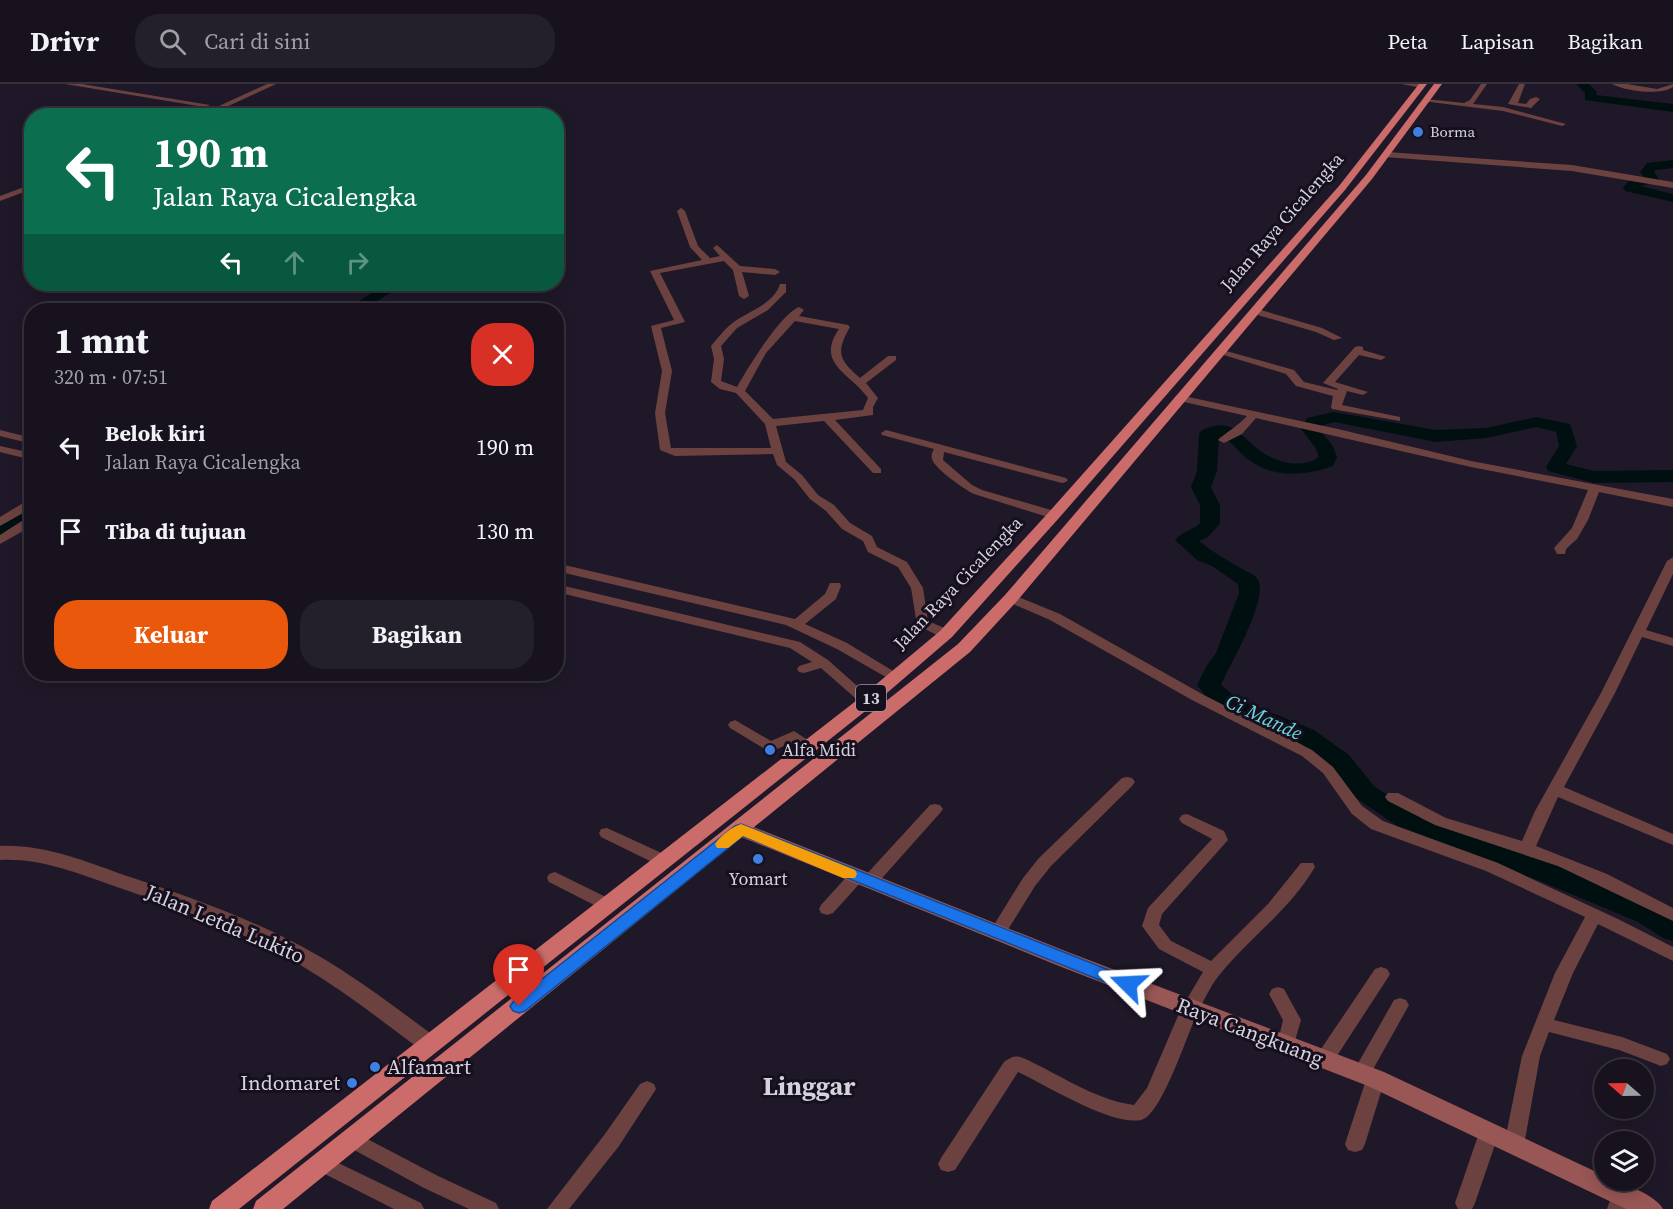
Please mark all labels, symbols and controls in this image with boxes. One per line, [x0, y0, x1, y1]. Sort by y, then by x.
search box [135, 14, 555, 68]
text: Drivr [30, 22, 99, 60]
icon: search [156, 25, 189, 58]
text: Cari di sini [204, 26, 310, 56]
text: Peta [1387, 27, 1428, 56]
text: Lapisan [1461, 27, 1534, 56]
text: Bagikan [1567, 27, 1643, 56]
place label: Borma [1430, 121, 1476, 142]
text: 190 m [153, 123, 268, 181]
marker: Borma [1411, 125, 1425, 139]
icon: left [54, 132, 132, 210]
street label: Jalan Raya Cicalengka [1214, 146, 1349, 297]
text: Jalan Raya Cicalengka [153, 178, 417, 215]
icon: left [215, 246, 248, 279]
icon: ahead [278, 246, 311, 279]
icon: right [341, 246, 374, 279]
text: 1 mnt [54, 316, 149, 365]
button: close [471, 323, 534, 386]
text: 320 m · 07:51 [54, 363, 168, 391]
text: Belok kiri [105, 418, 205, 448]
icon: left [54, 431, 87, 464]
text: 190 m [476, 432, 534, 462]
text: Jalan Raya Cicalengka [105, 448, 301, 476]
street label: Jalan Raya Cicalengka [887, 510, 1028, 655]
icon: arrive [54, 515, 87, 548]
text: Tiba di tujuan [105, 516, 246, 546]
text: 130 m [476, 516, 534, 546]
button: Keluar [54, 600, 288, 669]
button: Bagikan [300, 600, 534, 669]
road number: 13 [856, 685, 886, 711]
water label: Ci Mande [1221, 687, 1307, 747]
place label: Alfa Midi [782, 737, 856, 762]
marker: Alfa Midi [763, 743, 777, 757]
marker: Yomart [751, 852, 765, 866]
place label: Yomart [729, 866, 788, 891]
street label: Jalan Letda Lukito [140, 877, 309, 970]
pin [493, 944, 544, 1006]
position arrow [1096, 952, 1160, 1016]
icon: arrive [502, 953, 535, 986]
street label: Raya Cangkuang [1172, 990, 1328, 1073]
place label: Alfamart [387, 1052, 471, 1081]
north arrow [1594, 1059, 1654, 1119]
map controls [1594, 1059, 1654, 1191]
marker: Alfamart [368, 1060, 382, 1074]
place label: Indomaret [240, 1068, 340, 1097]
district label: Linggar [763, 1068, 856, 1104]
marker: Indomaret [345, 1076, 359, 1090]
button: layers [1594, 1131, 1654, 1191]

